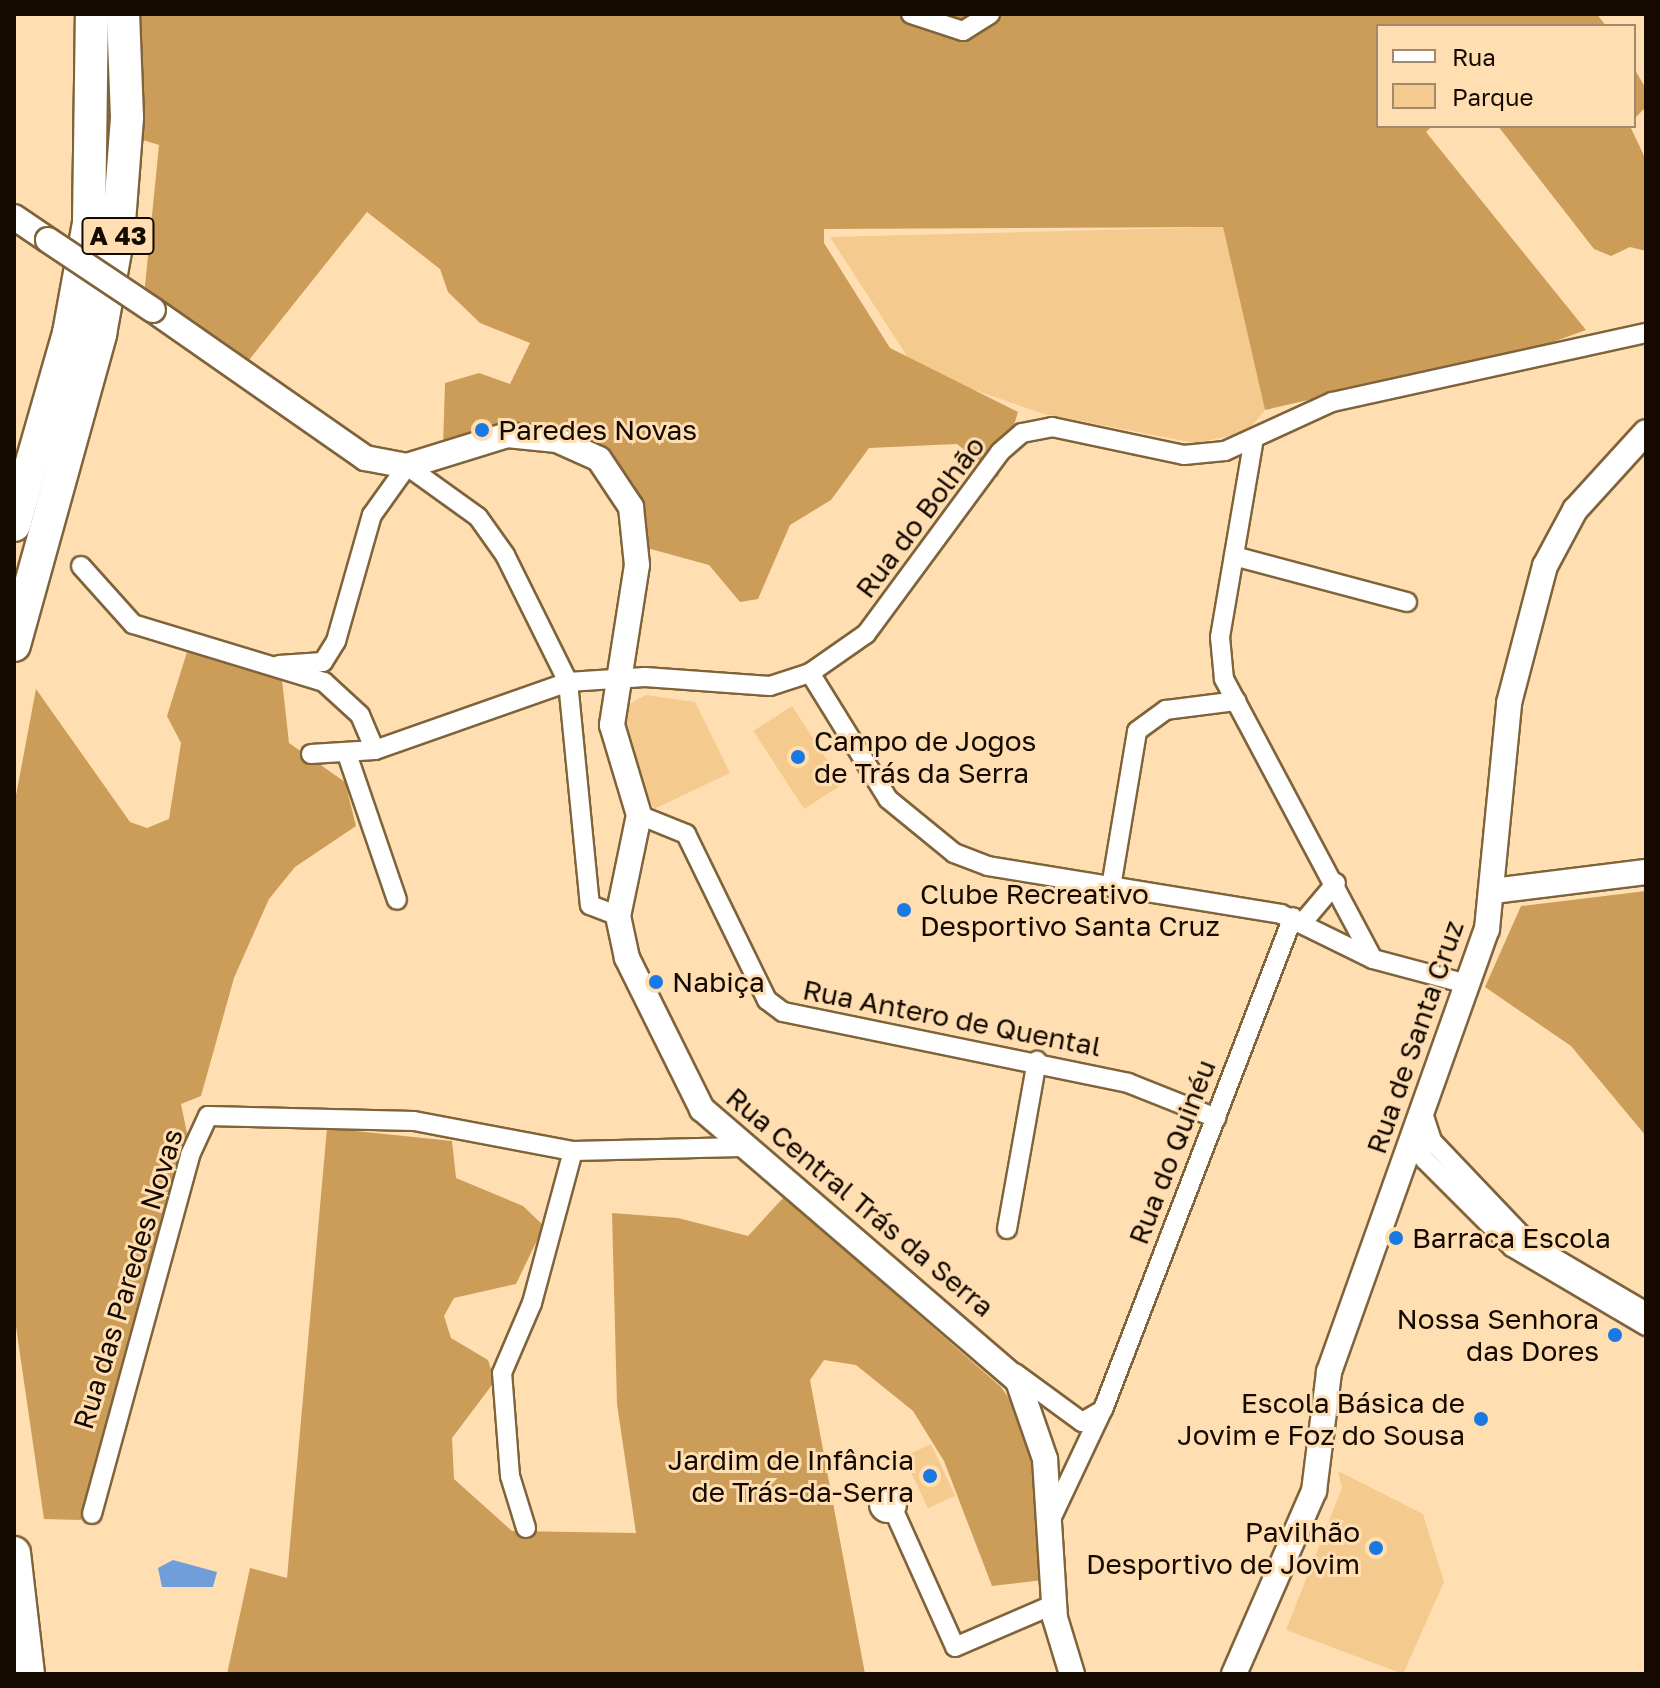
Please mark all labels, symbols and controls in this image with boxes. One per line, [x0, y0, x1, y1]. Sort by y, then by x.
legend [1376, 24, 1636, 128]
text: Rua [1452, 42, 1496, 71]
text: Parque [1452, 82, 1533, 111]
road number: A 43 [80, 214, 156, 258]
place label: Paredes Novas [498, 413, 697, 447]
marker: Paredes Novas [473, 421, 491, 439]
street label: Rua do Bolhão [848, 430, 992, 604]
place label: Campo de Jogos de Trás da Serra [814, 724, 1036, 790]
marker: Campo de Jogos de Trás da Serra [789, 748, 807, 766]
place label: Clube Recreativo Desportivo Santa Cruz [920, 877, 1220, 943]
marker: Clube Recreativo Desportivo Santa Cruz [895, 901, 913, 919]
street label: Rua de Santa Cruz [1359, 916, 1471, 1158]
place label: Nabiça [672, 965, 765, 999]
marker: Nabiça [647, 973, 665, 991]
street label: Rua Antero de Quental [800, 973, 1104, 1063]
street label: Rua do Quinéu [1121, 1055, 1223, 1249]
street label: Rua Central Trás da Serra [719, 1080, 1001, 1324]
street label: Rua das Paredes Novas [66, 1125, 190, 1433]
place label: Barraca Escola [1412, 1221, 1611, 1255]
marker: Barraca Escola [1387, 1229, 1405, 1247]
place label: Nossa Senhora das Dores [1397, 1302, 1599, 1368]
marker: Nossa Senhora das Dores [1606, 1326, 1624, 1344]
place label: Escola Básica de Jovim e Foz do Sousa [1177, 1386, 1465, 1452]
marker: Escola Básica de Jovim e Foz do Sousa [1472, 1410, 1490, 1428]
place label: Jardim de Infância de Trás-da-Serra [668, 1443, 914, 1509]
marker: Jardim de Infância de Trás-da-Serra [921, 1467, 939, 1485]
place label: Pavilhão Desportivo de Jovim [1086, 1515, 1360, 1581]
marker: Pavilhão Desportivo de Jovim [1367, 1539, 1385, 1557]

